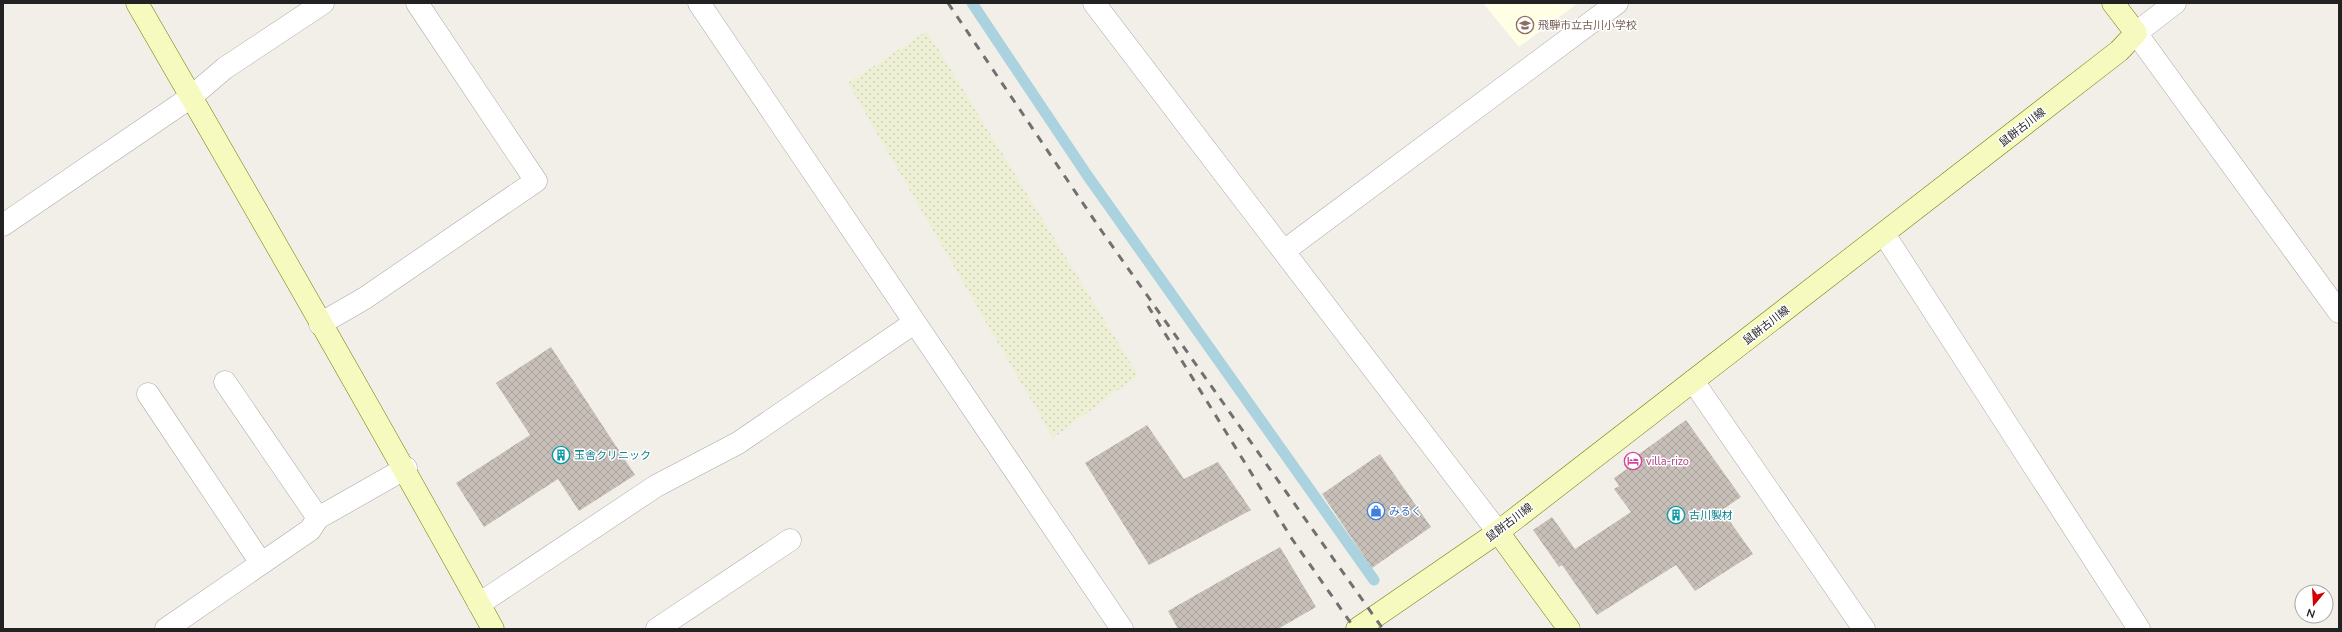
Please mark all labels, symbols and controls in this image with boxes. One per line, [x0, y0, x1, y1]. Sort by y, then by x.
school or university icon: 飛騨市立古川小学校 [1515, 15, 1535, 35]
place label: 飛騨市立古川小学校 [1538, 18, 1637, 33]
street label: 鼠餅古川線 [1996, 105, 2049, 150]
street label: 鼠餅古川線 [1740, 303, 1793, 348]
building icon: 玉舎クリニック [551, 445, 571, 465]
place label: 玉舎クリニック [574, 448, 651, 463]
hotel icon: villa-rizo [1623, 451, 1643, 471]
place label: villa-rizo [1646, 454, 1689, 469]
street label: 鼠餅古川線 [1483, 500, 1536, 545]
shop icon: みるく [1366, 501, 1386, 521]
place label: みるく [1389, 504, 1422, 519]
building icon: 古川製材 [1666, 505, 1686, 525]
place label: 古川製材 [1689, 508, 1733, 523]
north arrow [2294, 584, 2334, 624]
text: N [2305, 605, 2317, 621]

